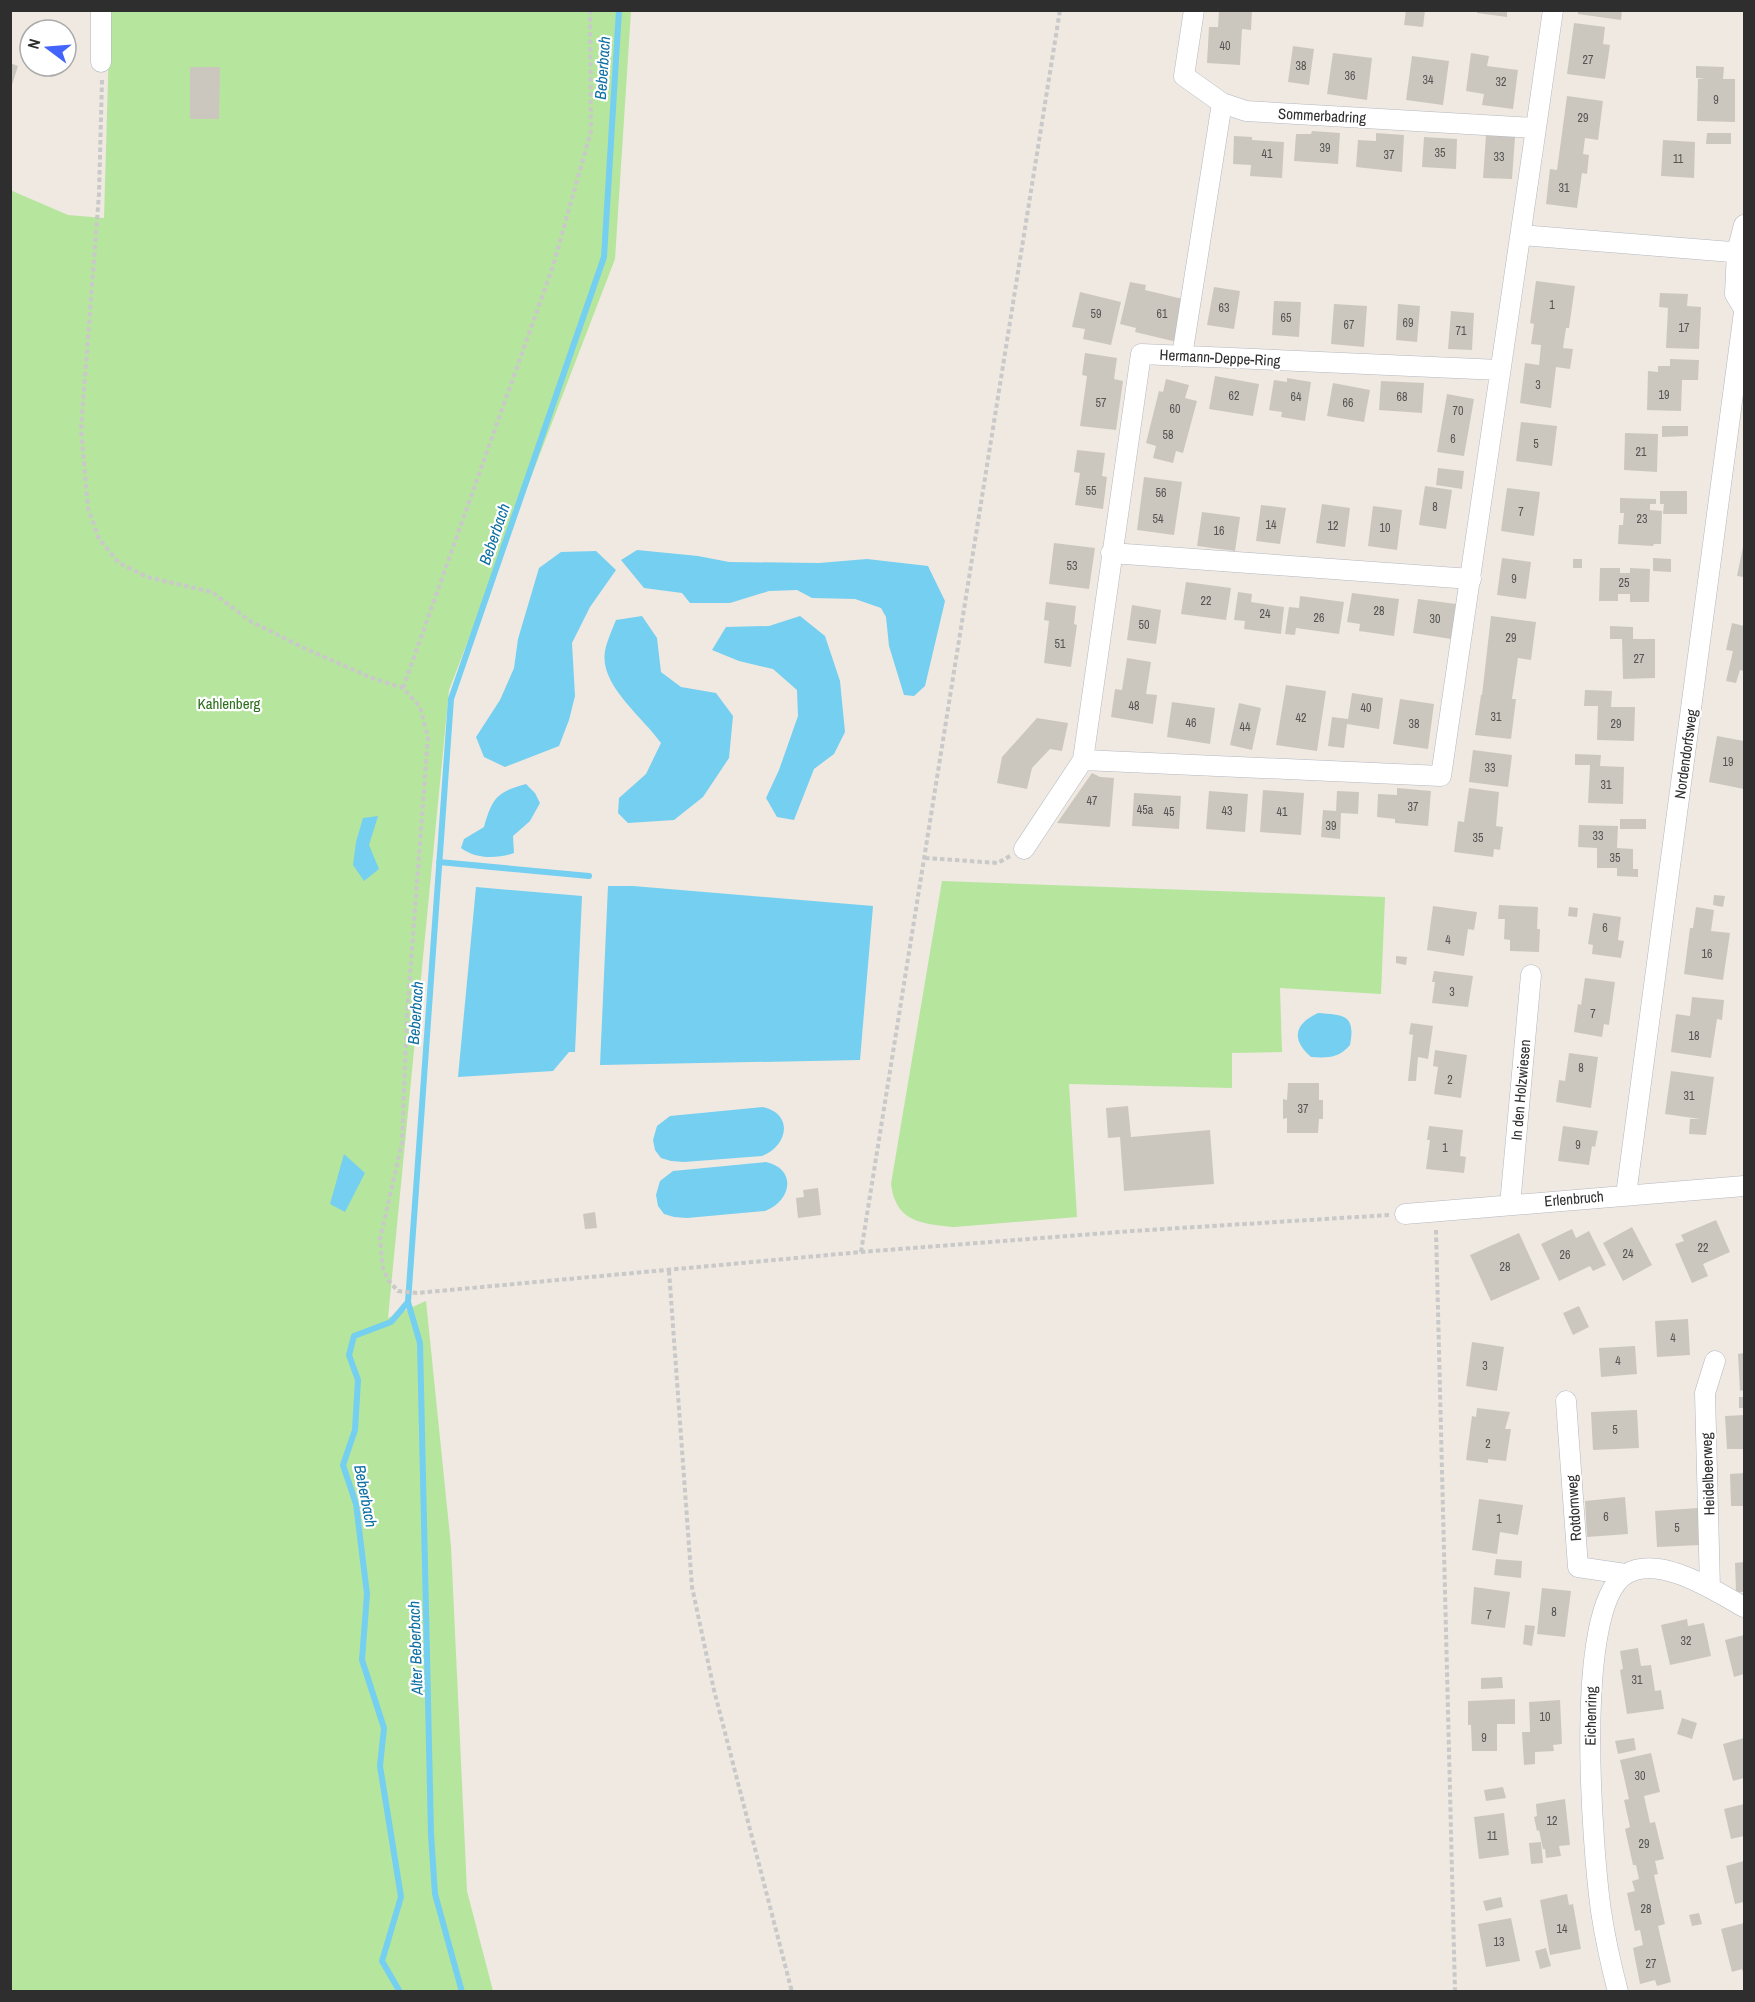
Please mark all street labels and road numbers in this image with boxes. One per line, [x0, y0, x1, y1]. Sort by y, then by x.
street label: Sommerbadring [1277, 103, 1367, 128]
street label: Hermann-Deppe-Ring [1159, 344, 1281, 371]
street label: Nordendorfsweg [1669, 708, 1702, 800]
street label: In den Holzwiesen [1506, 1039, 1535, 1141]
street label: Erlenbruch [1543, 1185, 1605, 1212]
street label: Heidelbeerweg [1696, 1432, 1719, 1516]
street label: Rotdornweg [1561, 1474, 1586, 1542]
street label: Eichenring [1579, 1686, 1602, 1746]

